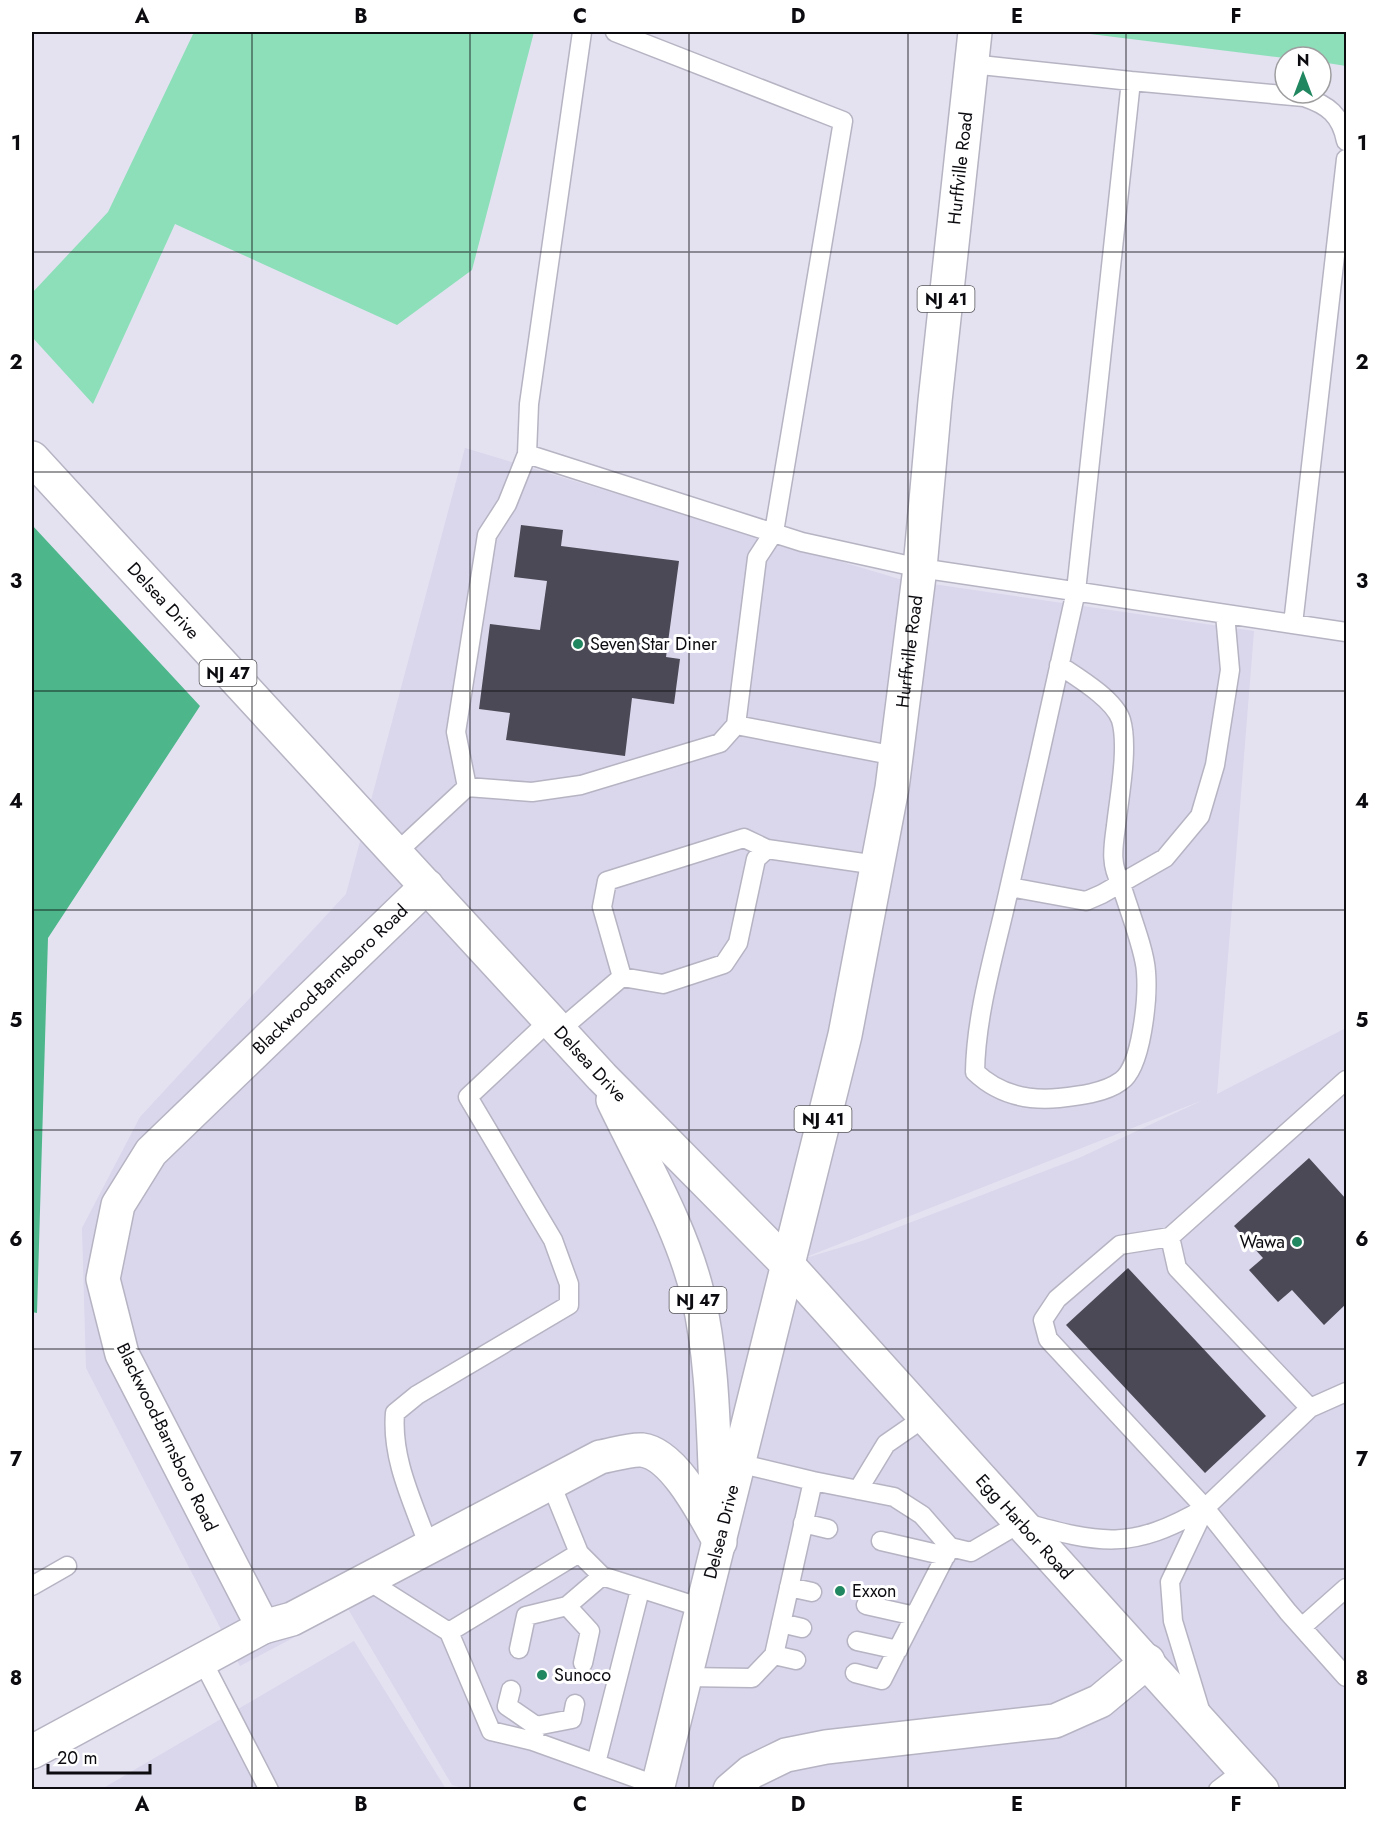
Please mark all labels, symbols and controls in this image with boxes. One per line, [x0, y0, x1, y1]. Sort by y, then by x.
text: A [134, 2, 150, 31]
text: B [354, 2, 368, 31]
text: C [573, 2, 587, 31]
text: D [791, 2, 805, 31]
text: E [1011, 2, 1023, 31]
text: F [1230, 2, 1242, 31]
north arrow [1273, 45, 1333, 105]
text: N [1297, 49, 1309, 72]
street label: Hurffville Road [941, 111, 979, 226]
text: 1 [11, 129, 21, 158]
text: 1 [1357, 129, 1367, 158]
road number: NJ 41 [918, 286, 974, 312]
text: 2 [9, 348, 23, 377]
text: 2 [1355, 348, 1369, 377]
street label: Delsea Drive [121, 556, 206, 645]
text: 3 [10, 567, 22, 596]
text: 3 [1356, 567, 1368, 596]
street label: Hurffville Road [889, 594, 929, 709]
place label: Seven Star Diner [590, 631, 718, 657]
marker: Seven Star Diner [571, 637, 585, 651]
road number: NJ 47 [200, 660, 256, 686]
text: 4 [9, 787, 23, 816]
text: 4 [1355, 787, 1369, 816]
street label: Blackwood-Barnsboro Road [247, 898, 414, 1061]
text: 5 [10, 1006, 23, 1035]
text: 5 [1356, 1006, 1369, 1035]
street label: Delsea Drive [548, 1020, 633, 1108]
road number: NJ 41 [794, 1106, 852, 1132]
text: 6 [9, 1225, 23, 1254]
text: 6 [1355, 1225, 1369, 1254]
place label: Wawa [1240, 1229, 1285, 1255]
marker: Wawa [1290, 1235, 1304, 1249]
road number: NJ 47 [670, 1287, 726, 1313]
street label: Blackwood-Barnsboro Road [110, 1338, 224, 1536]
text: 7 [10, 1445, 23, 1474]
text: 7 [1356, 1445, 1369, 1474]
street label: Egg Harbor Road [970, 1468, 1079, 1585]
street label: Delsea Drive [697, 1482, 746, 1582]
place label: Exxon [852, 1578, 897, 1604]
marker: Exxon [833, 1584, 847, 1598]
place label: Sunoco [554, 1662, 611, 1688]
text: 8 [10, 1664, 22, 1693]
text: 8 [1356, 1664, 1368, 1693]
marker: Sunoco [535, 1668, 549, 1682]
scale bar [48, 1737, 150, 1775]
text: 20 m [57, 1745, 97, 1771]
text: A [134, 1790, 150, 1819]
text: B [354, 1790, 368, 1819]
text: C [573, 1790, 587, 1819]
text: D [791, 1790, 805, 1819]
text: E [1011, 1790, 1023, 1819]
text: F [1230, 1790, 1242, 1819]

